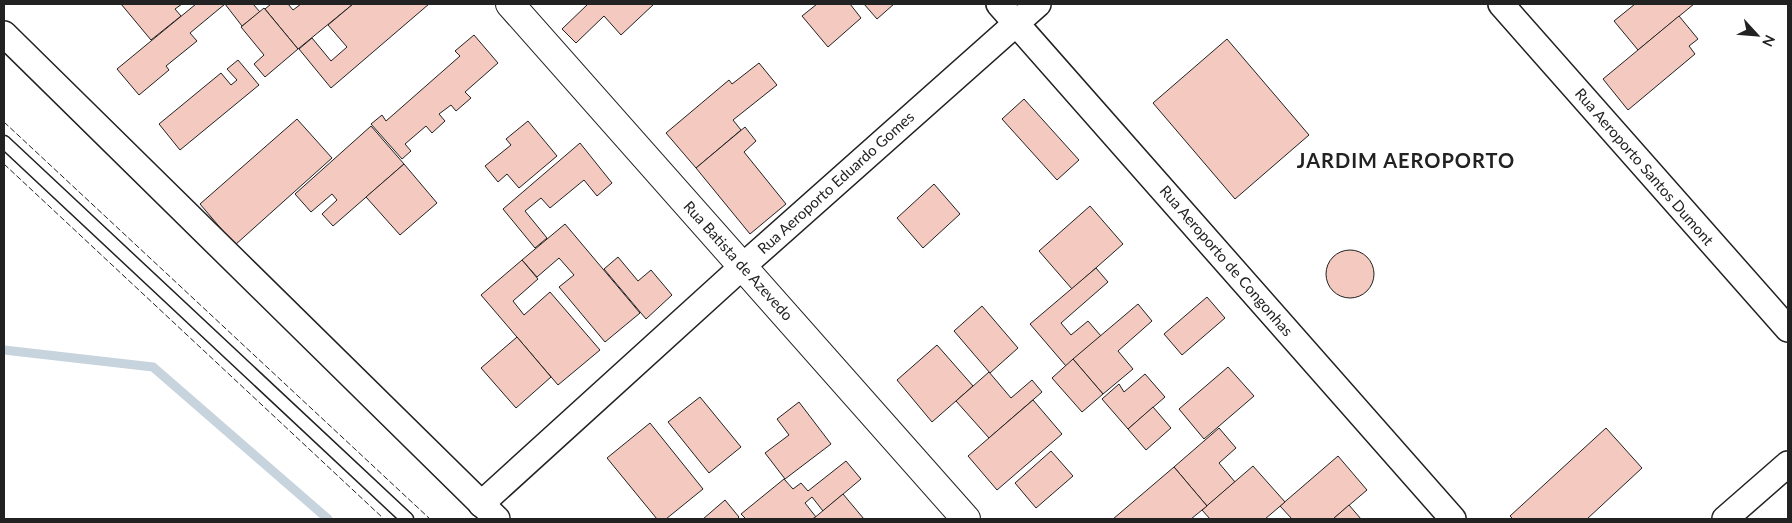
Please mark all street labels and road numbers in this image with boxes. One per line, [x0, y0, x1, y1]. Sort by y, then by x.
street label: Rua Aeroporto Santos Dumont [1572, 84, 1718, 249]
street label: Rua Aeroporto Eduardo Gomes [753, 107, 917, 257]
street label: Rua Aeroporto de Congonhas [1156, 181, 1297, 339]
street label: Rua Batista de Azevedo [680, 197, 797, 324]

